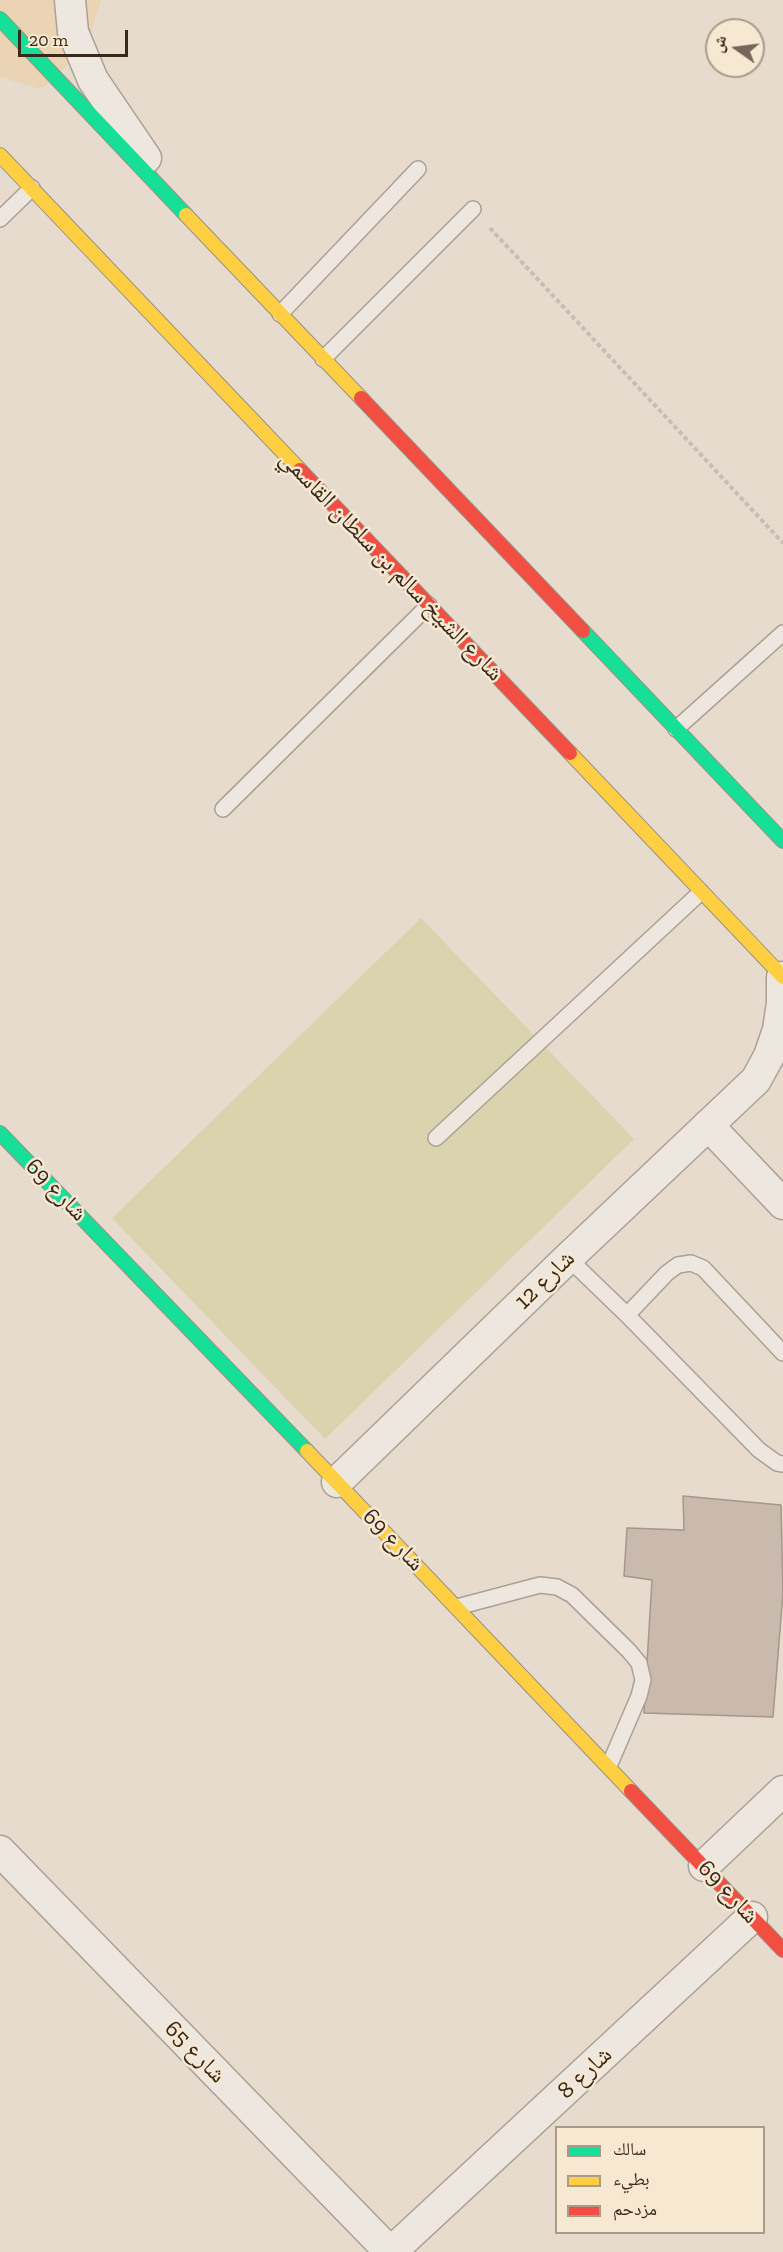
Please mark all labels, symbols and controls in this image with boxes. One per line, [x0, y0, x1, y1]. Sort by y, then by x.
scale bar [21, 18, 130, 56]
north arrow [705, 18, 765, 78]
text: 20 m [29, 29, 68, 51]
text: ش [708, 33, 730, 55]
street label: شارع الشيخ سالم بن سلطان القاسمي [273, 445, 509, 687]
street label: شارع 69 [19, 1152, 93, 1228]
street label: شارع 12 [509, 1244, 581, 1316]
street label: شارع 69 [356, 1502, 430, 1578]
street label: شارع 69 [691, 1854, 765, 1930]
street label: شارع 65 [158, 2015, 232, 2089]
street label: شارع 8 [552, 2041, 618, 2105]
legend [555, 2126, 765, 2234]
text: سالك [613, 2138, 646, 2160]
text: بطيء [613, 2168, 650, 2190]
text: مزدحم [613, 2198, 657, 2220]

